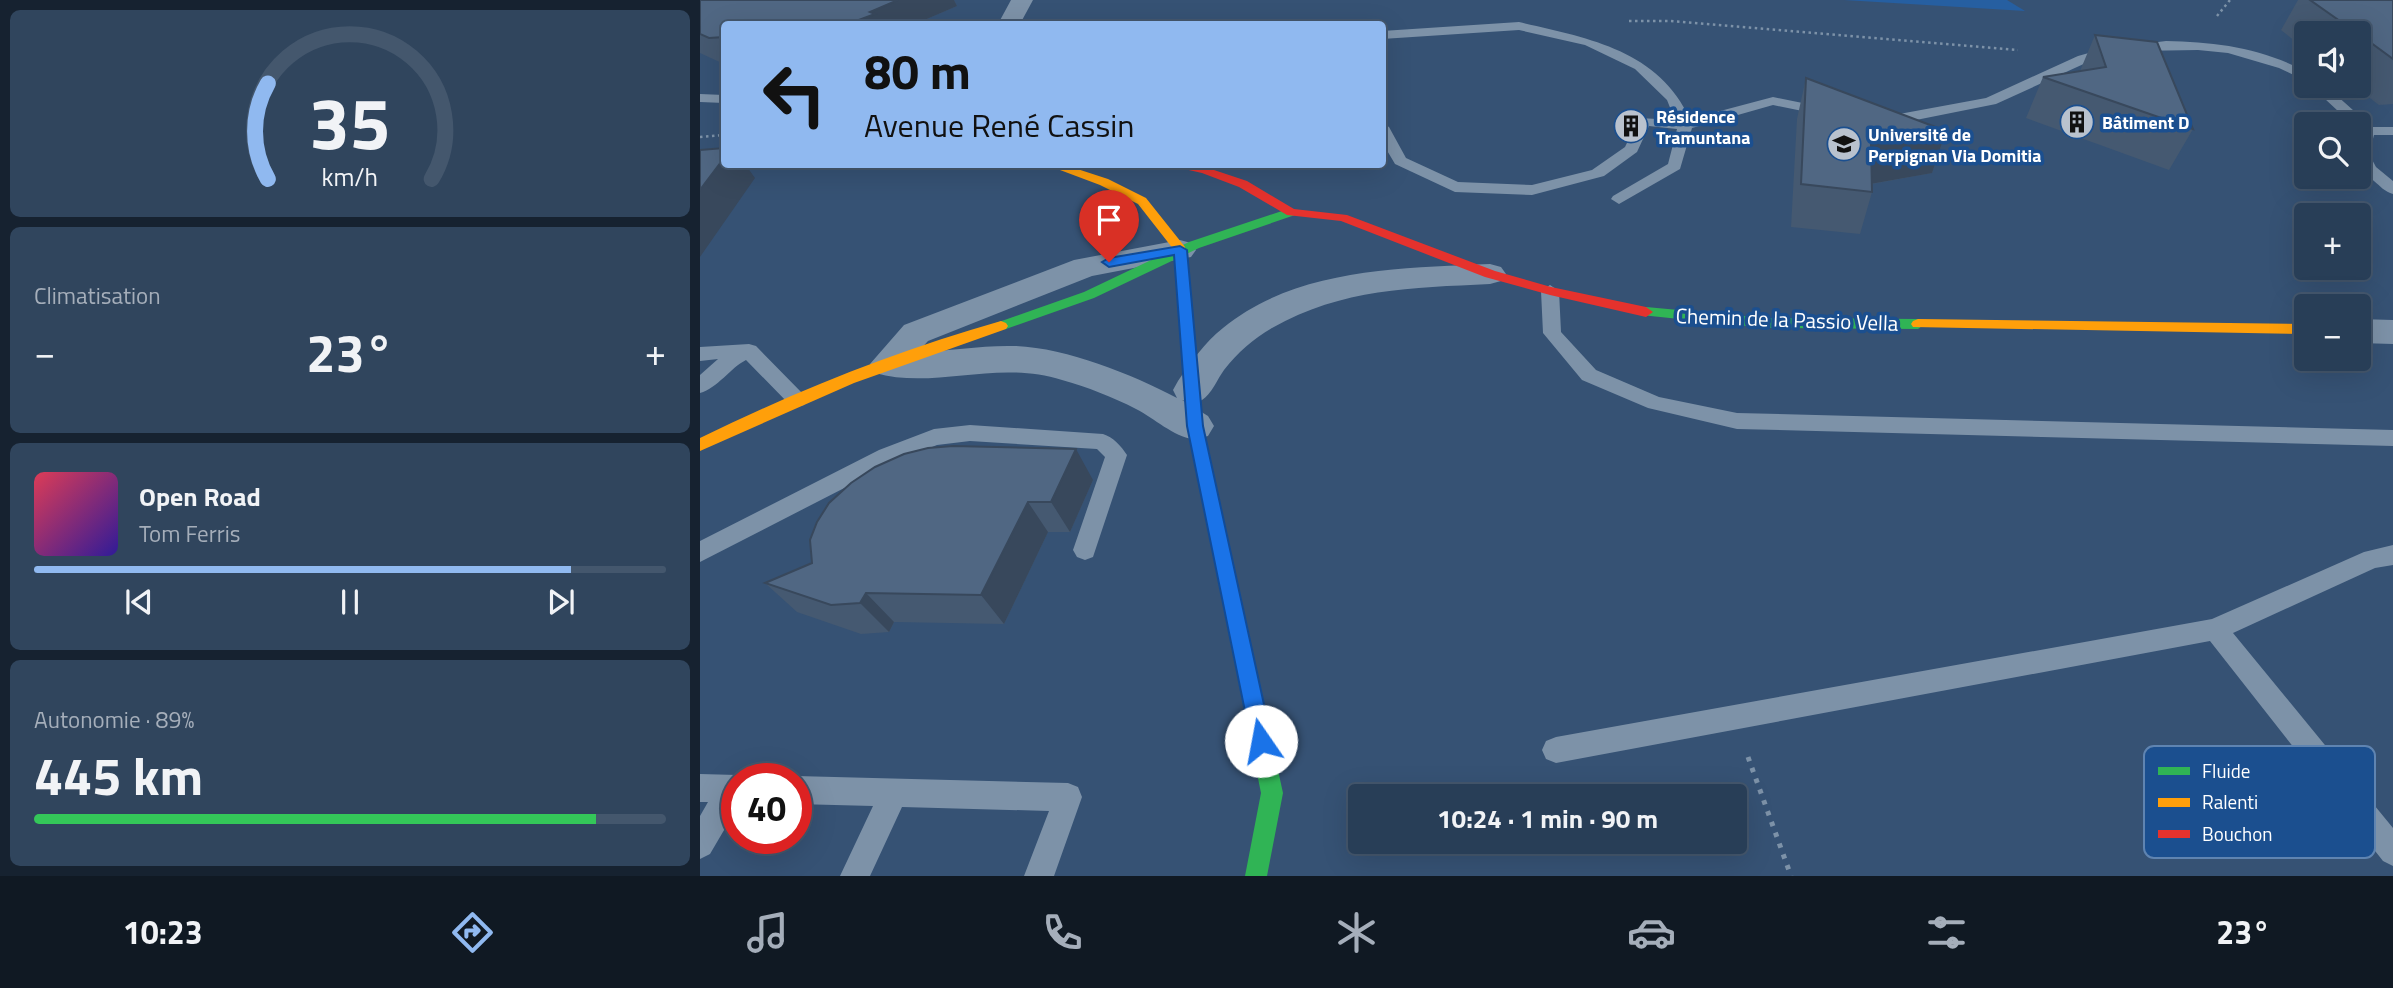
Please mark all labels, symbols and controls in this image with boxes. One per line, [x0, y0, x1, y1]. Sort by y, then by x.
map controls [2294, 21, 2371, 371]
button: sound [2294, 21, 2371, 98]
text: 80 m [864, 33, 971, 108]
icon: left [749, 49, 840, 140]
text: 35 [309, 68, 391, 178]
text: Avenue René Cassin [864, 101, 1135, 149]
place label: Résidence Tramuntana [1656, 103, 1750, 151]
building icon: Bâtiment D [2058, 103, 2096, 141]
building icon: Résidence Tramuntana [1612, 107, 1650, 145]
place label: Bâtiment D [2102, 109, 2190, 136]
button: search [2294, 112, 2371, 189]
place label: Université de Perpignan Via Domitia [1868, 121, 2041, 169]
school or university icon: Université de Perpignan Via Domitia [1825, 125, 1863, 163]
text: km/h [322, 158, 378, 196]
pin [1079, 190, 1139, 262]
icon: arrive [1090, 201, 1128, 239]
button: + [2294, 203, 2371, 280]
text: Climatisation [34, 278, 161, 313]
button: − [2294, 294, 2371, 371]
street label: Chemin de la Passio Vella [1675, 299, 1899, 339]
text: 23° [306, 313, 394, 392]
text: − [34, 323, 55, 381]
text: + [645, 323, 666, 381]
text: Open Road [139, 477, 261, 516]
text: Tom Ferris [139, 516, 240, 551]
icon: previous [120, 583, 158, 621]
icon: pause [331, 583, 369, 621]
icon: next [542, 583, 580, 621]
text: Autonomie · 89% [34, 702, 194, 737]
position arrow [1224, 704, 1298, 778]
text: 445 km [34, 736, 203, 815]
legend [2144, 746, 2375, 858]
text: Fluide [2202, 756, 2250, 785]
speed limit sign: 40 [721, 763, 812, 854]
text: Ralenti [2202, 787, 2258, 816]
text: 10:24 · 1 min · 90 m [1437, 799, 1658, 838]
text: Bouchon [2202, 819, 2273, 848]
text: 10:23 [123, 908, 203, 956]
icon: directions [448, 908, 497, 957]
icon: music [743, 908, 792, 957]
icon: phone [1038, 908, 1087, 957]
icon: climate [1332, 908, 1381, 957]
icon: car [1627, 908, 1676, 957]
icon: filters [1922, 908, 1971, 957]
text: 23° [2216, 908, 2270, 956]

